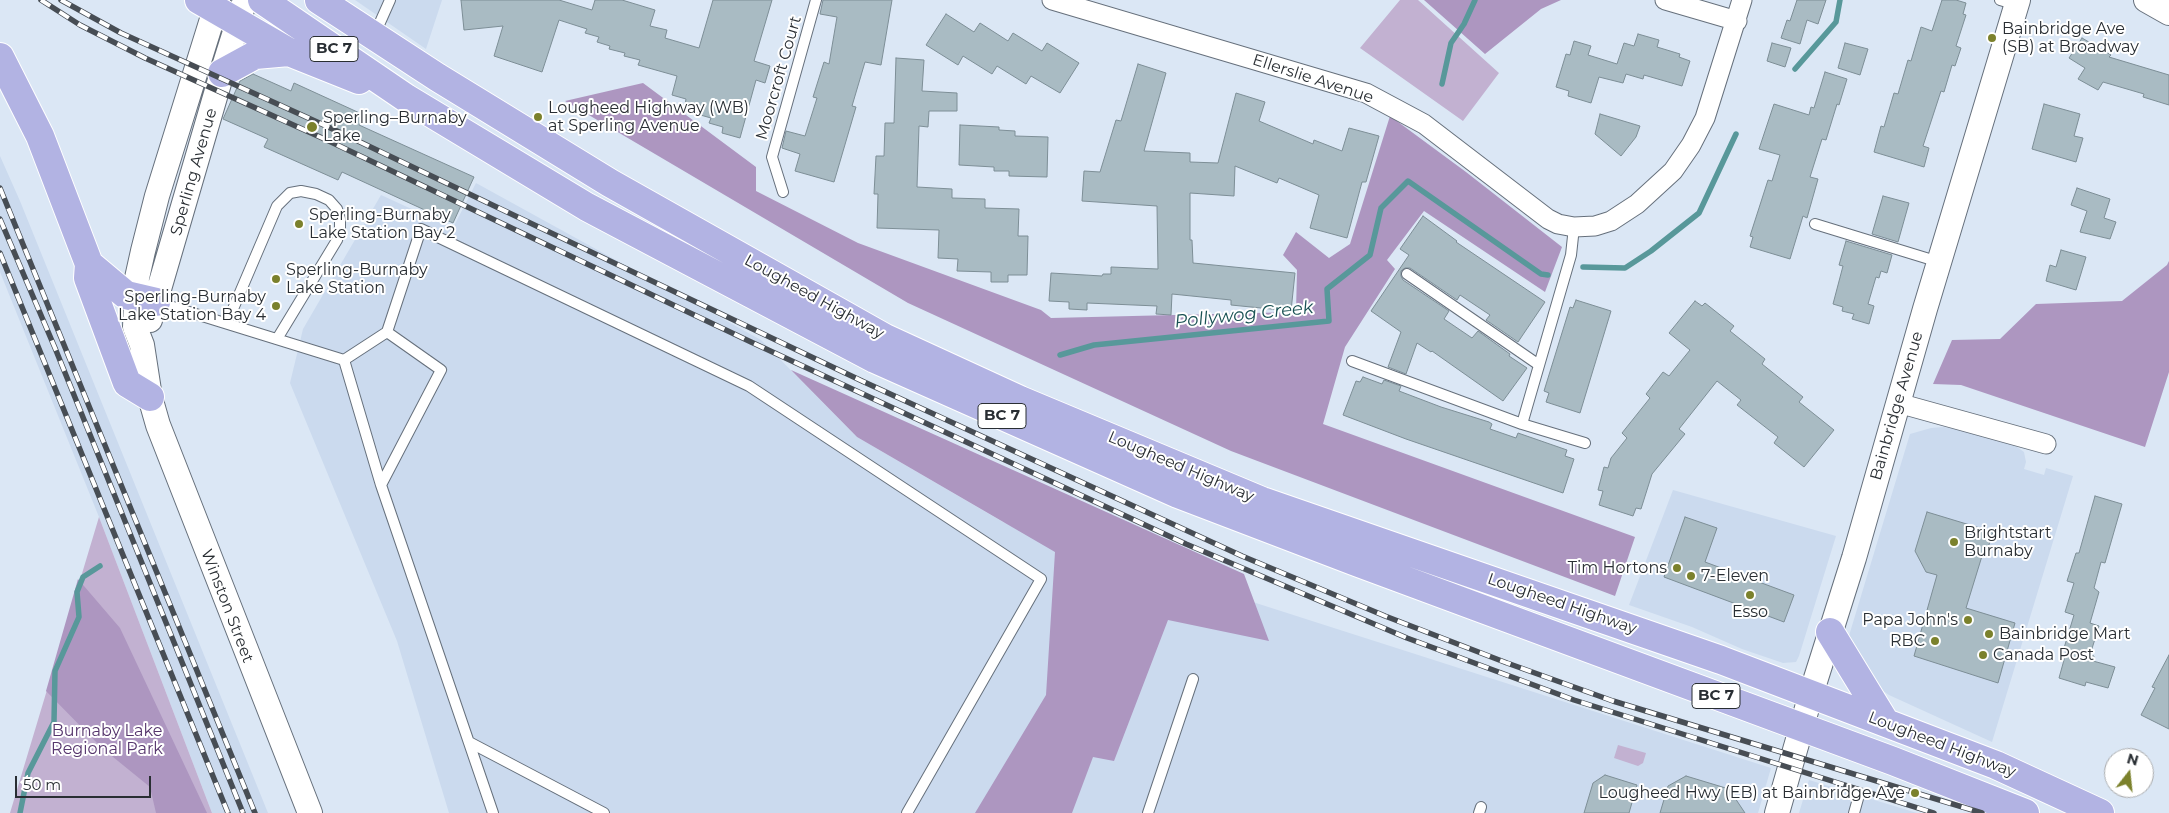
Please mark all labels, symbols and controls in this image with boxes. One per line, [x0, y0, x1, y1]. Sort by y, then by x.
street label: Moorcroft Court [752, 14, 806, 142]
place label: Bainbridge Ave (SB) at Broadway [2002, 19, 2139, 57]
marker: Bainbridge Ave (SB) at Broadway [1986, 32, 1998, 44]
road number: BC 7 [310, 36, 358, 62]
street label: Ellerslie Avenue [1250, 50, 1376, 108]
place label: Lougheed Highway (WB) at Sperling Avenue [548, 98, 749, 136]
street label: Sperling Avenue [167, 106, 221, 238]
place label: Sperling–Burnaby Lake [323, 108, 467, 146]
marker: Lougheed Highway (WB) at Sperling Avenue [532, 111, 544, 123]
marker: Sperling–Burnaby Lake [305, 120, 319, 134]
place label: Sperling-Burnaby Lake Station Bay 2 [309, 205, 455, 243]
marker: Sperling-Burnaby Lake Station Bay 2 [293, 218, 305, 230]
street label: Lougheed Highway [741, 251, 887, 343]
place label: Sperling-Burnaby Lake Station [286, 260, 428, 298]
marker: Sperling-Burnaby Lake Station [270, 273, 282, 285]
place label: Sperling-Burnaby Lake Station Bay 4 [118, 287, 266, 325]
water label: Pollywog Creek [1174, 297, 1314, 333]
marker: Sperling-Burnaby Lake Station Bay 4 [270, 300, 282, 312]
street label: Bainbridge Avenue [1867, 329, 1927, 483]
road number: BC 7 [978, 404, 1026, 428]
street label: Lougheed Highway [1105, 428, 1257, 506]
place label: Brightstart Burnaby [1964, 523, 2052, 561]
marker: Brightstart Burnaby [1948, 536, 1960, 548]
street label: Winston Street [197, 547, 257, 665]
place label: Tim Hortons [1568, 558, 1667, 578]
marker: Tim Hortons [1671, 562, 1683, 574]
place label: 7-Eleven [1701, 566, 1769, 586]
street label: Lougheed Highway [1485, 569, 1639, 639]
marker: 7-Eleven [1685, 570, 1697, 582]
marker: Esso [1744, 589, 1756, 601]
place label: Esso [1732, 602, 1768, 622]
place label: Papa John's [1862, 610, 1958, 630]
marker: Papa John's [1962, 614, 1974, 626]
place label: Bainbridge Mart [1999, 624, 2131, 644]
marker: Bainbridge Mart [1983, 628, 1995, 640]
place label: RBC [1890, 631, 1925, 651]
marker: RBC [1929, 635, 1941, 647]
place label: Canada Post [1993, 645, 2094, 665]
marker: Canada Post [1977, 649, 1989, 661]
road number: BC 7 [1692, 684, 1740, 708]
street label: Lougheed Highway [1865, 708, 2019, 782]
park label: Burnaby Lake Regional Park [51, 721, 163, 759]
north arrow [2104, 748, 2154, 798]
text: N [2125, 749, 2141, 770]
scale bar [18, 766, 154, 798]
text: 50 m [23, 775, 61, 794]
place label: Lougheed Hwy (EB) at Bainbridge Ave [1598, 783, 1905, 803]
marker: Lougheed Hwy (EB) at Bainbridge Ave [1909, 787, 1921, 799]

